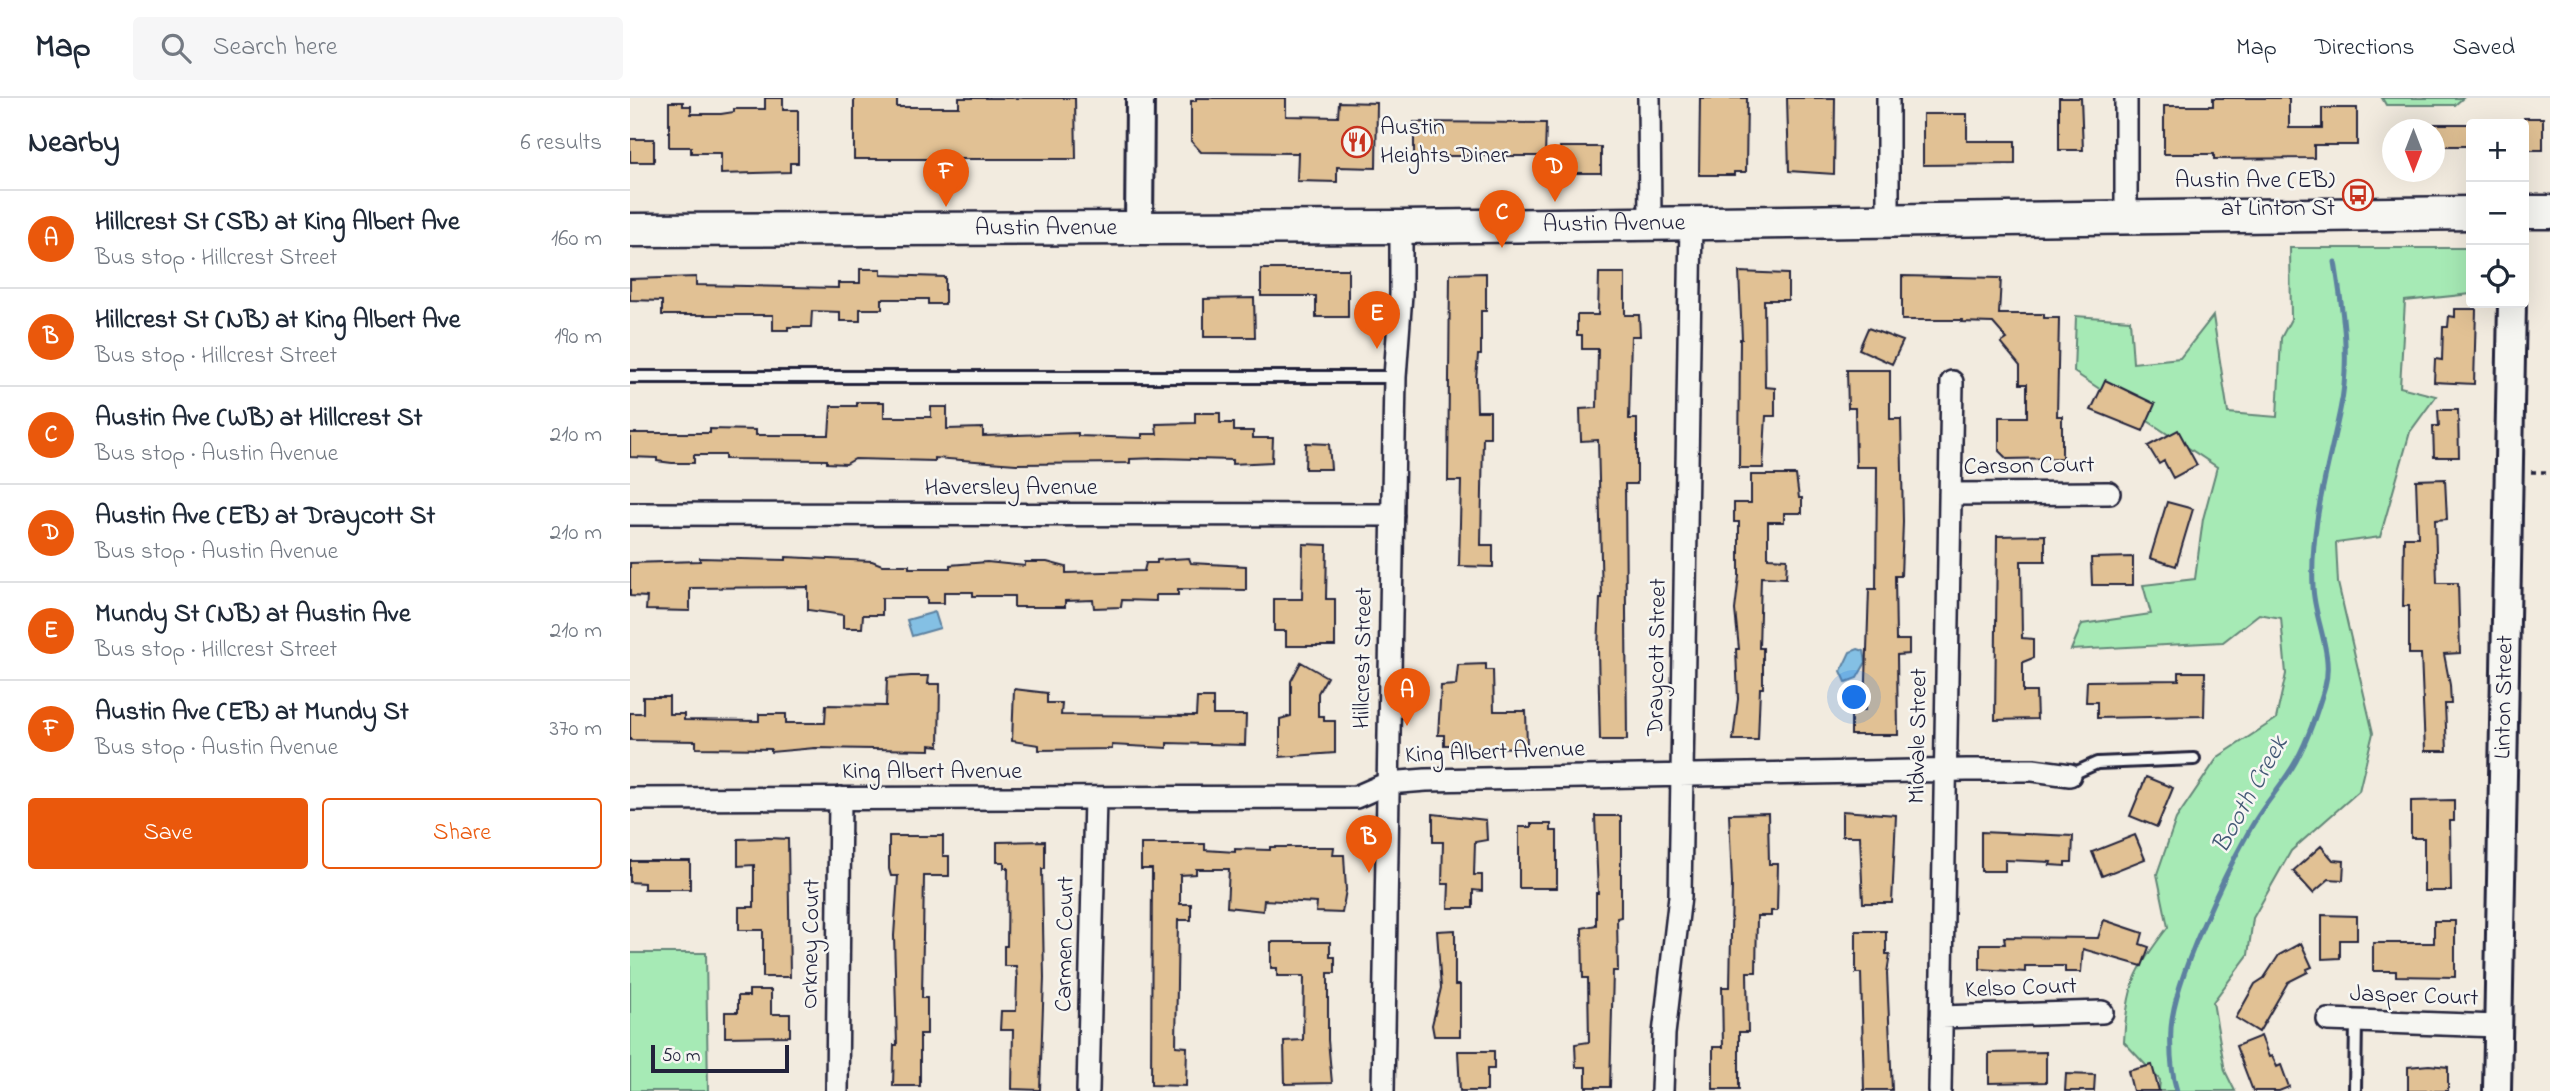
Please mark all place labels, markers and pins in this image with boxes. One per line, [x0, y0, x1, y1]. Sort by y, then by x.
place label: Austin Heights Diner [1380, 111, 1509, 174]
restaurant icon: Austin Heights Diner [1340, 125, 1374, 159]
pin: D [1532, 144, 1578, 202]
pin: F [923, 149, 969, 207]
place label: Austin Ave (EB) at Linton St [2175, 164, 2335, 227]
bus stop icon: Austin Ave (EB) at Linton St [2341, 178, 2375, 212]
pin: C [1479, 190, 1525, 248]
pin: E [1354, 291, 1400, 349]
pin: A [1384, 668, 1430, 726]
pin: B [1346, 815, 1392, 873]

